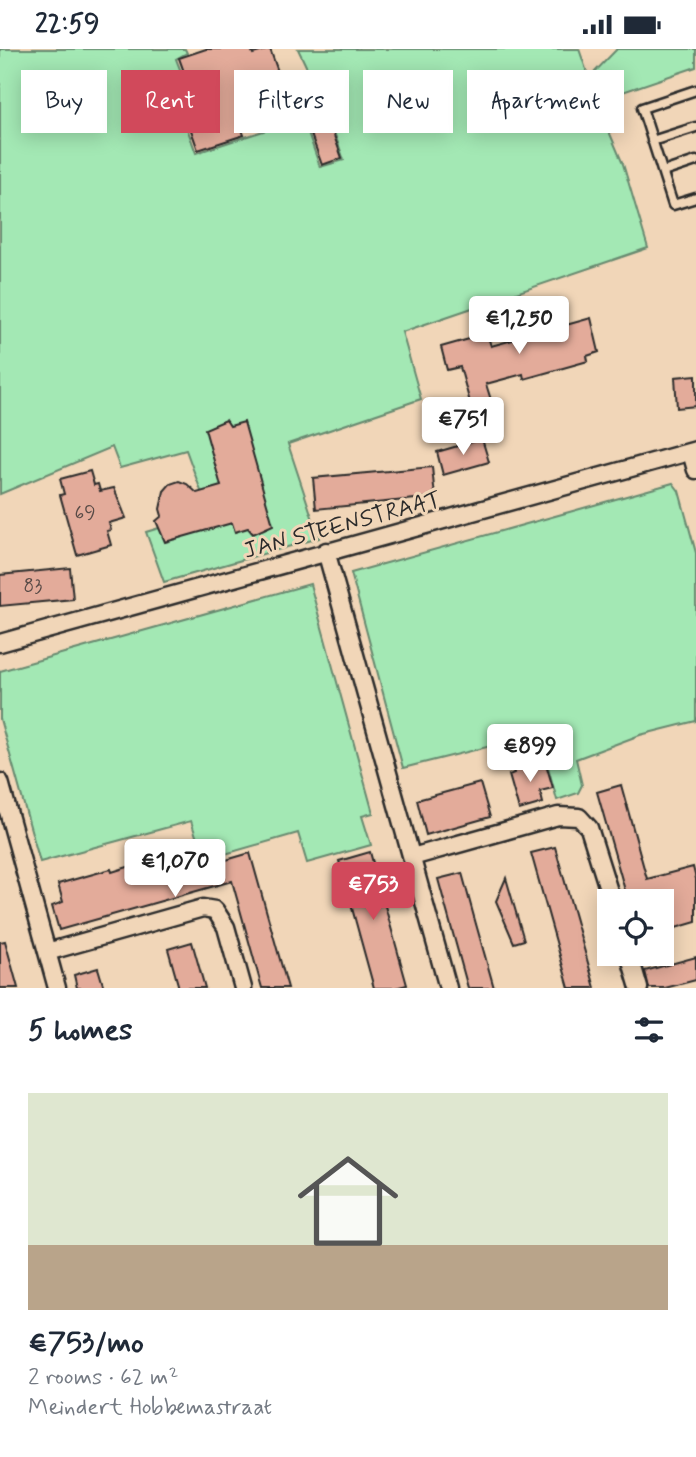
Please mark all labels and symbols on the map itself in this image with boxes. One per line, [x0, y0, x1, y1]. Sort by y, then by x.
pin: €1,250 [462, 296, 576, 356]
pin: €751 [422, 397, 504, 457]
street label: JAN STEENSTRAAT [241, 485, 444, 567]
house number: 69 [74, 501, 96, 526]
house number: 83 [24, 574, 42, 599]
pin: €899 [489, 725, 571, 784]
pin: €1,070 [118, 839, 232, 899]
pin: €753 [332, 863, 414, 922]

